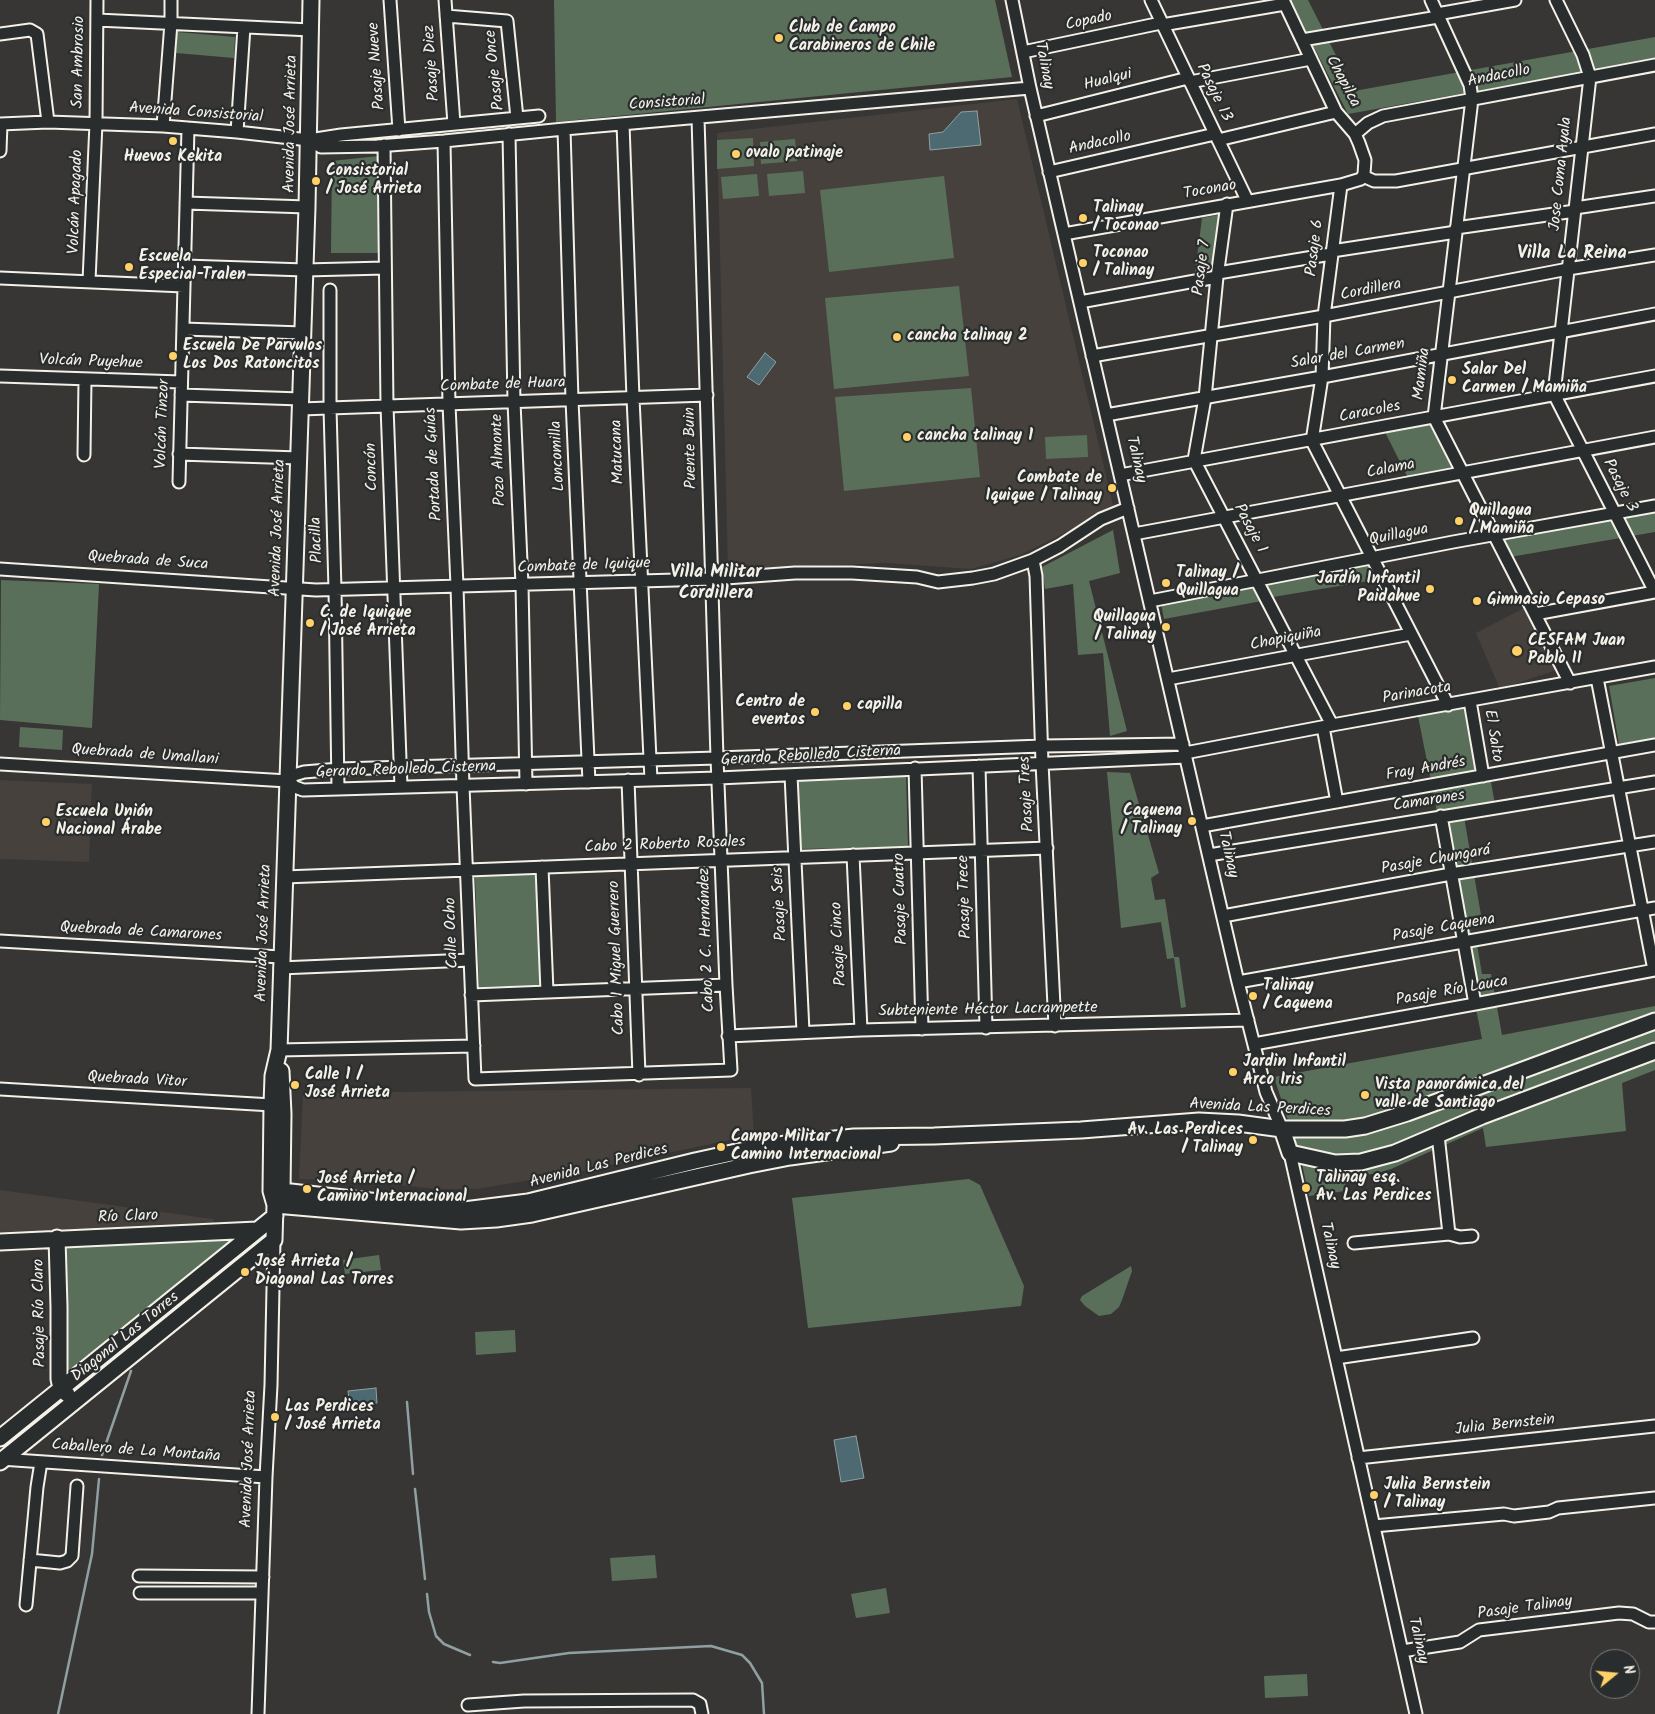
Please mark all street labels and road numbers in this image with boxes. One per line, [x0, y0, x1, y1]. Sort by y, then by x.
street label: Copado [1064, 8, 1114, 36]
street label: San Ambrosio [70, 16, 90, 108]
street label: Pasaje Nueve [365, 22, 391, 110]
street label: Pasaje Diez [421, 24, 445, 102]
street label: Pasaje Once [482, 29, 510, 111]
street label: Talinay [1029, 41, 1057, 91]
street label: Chapilca [1320, 53, 1364, 111]
street label: Avenida José Arrieta [281, 55, 303, 193]
street label: Pasaje 13 [1191, 61, 1235, 125]
street label: Andacollo [1466, 62, 1532, 92]
street label: Hualqui [1082, 66, 1134, 96]
street label: Consistorial [628, 92, 706, 116]
street label: Avenida Consistorial [128, 100, 264, 128]
street label: Jose Coma Ayala [1546, 116, 1578, 232]
street label: Andacollo [1067, 128, 1133, 160]
street label: Volcán Apagado [66, 149, 88, 255]
street label: Toconao [1182, 177, 1238, 205]
street label: Pasaje 6 [1303, 218, 1329, 278]
street label: Pasaje 7 [1190, 239, 1216, 297]
street label: Cordillera [1339, 276, 1403, 306]
street label: Salar del Carmen [1289, 336, 1407, 374]
street label: Mamiña [1410, 347, 1436, 401]
street label: Volcán Puyehue [39, 352, 143, 374]
street label: Combate de Huara [440, 374, 566, 398]
street label: Volcán Tinzor [153, 379, 175, 469]
street label: Caracoles [1338, 398, 1402, 428]
street label: Portada de Guías [422, 407, 448, 521]
street label: Puente Buin [682, 407, 702, 489]
street label: Pozo Almonte [489, 414, 511, 506]
street label: Matucana [608, 419, 630, 485]
street label: Loncomilla [548, 420, 570, 492]
street label: Talinay [1120, 435, 1150, 485]
street label: Concón [363, 443, 383, 491]
street label: Calama [1365, 456, 1417, 484]
street label: Pasaje 3 [1597, 456, 1641, 516]
street label: Avenida José Arrieta [267, 459, 291, 597]
street label: Pasaje 1 [1228, 501, 1270, 557]
street label: Placilla [308, 516, 328, 564]
street label: Quillagua [1368, 521, 1430, 551]
street label: Quebrada de Suca [87, 548, 209, 576]
street label: Combate de Iquique [517, 555, 651, 579]
street label: Chapiquiña [1249, 624, 1323, 656]
street label: Parinacota [1381, 679, 1453, 709]
street label: El Salto [1478, 708, 1506, 764]
street label: Quebrada de Umallani [71, 741, 219, 771]
street label: Gerardo Rebolledo Cisterna [720, 743, 902, 771]
street label: Fray Andrés [1385, 754, 1467, 786]
street label: Pasaje Tres [1016, 756, 1040, 832]
street label: Gerardo Rebolledo Cisterna [315, 758, 497, 784]
street label: Camarones [1392, 787, 1466, 817]
street label: Talinay [1212, 830, 1242, 880]
street label: Cabo 2 Roberto Rosales [584, 834, 746, 858]
street label: Pasaje Chungará [1380, 842, 1492, 880]
street label: Pasaje Cuatro [891, 853, 913, 945]
street label: Pasaje Trece [955, 855, 977, 939]
street label: Avenida José Arrieta [253, 864, 277, 1002]
street label: Pasaje Seis [769, 866, 793, 942]
street label: Cabo 2 C. Hernández [696, 867, 720, 1013]
street label: Cabo 1 Miguel Guerrero [606, 880, 630, 1036]
street label: Calle Ocho [442, 897, 464, 969]
street label: Pasaje Cinco [828, 901, 852, 987]
street label: Pasaje Caquena [1391, 911, 1497, 947]
street label: Quebrada de Camarones [59, 919, 223, 947]
street label: Pasaje Río Lauca [1394, 973, 1510, 1011]
street label: Subteniente Héctor Lacrampette [878, 999, 1098, 1023]
street label: Quebrada Vitor [87, 1069, 187, 1093]
street label: Avenida Las Perdices [1189, 1096, 1331, 1122]
street label: Avenida Las Perdices [528, 1141, 670, 1193]
street label: Río Claro [97, 1207, 159, 1229]
street label: Talinay [1314, 1221, 1344, 1271]
street label: Pasaje Río Claro [30, 1259, 52, 1367]
street label: Diagonal Las Torres [68, 1289, 184, 1387]
street label: Avenida José Arrieta [238, 1390, 262, 1528]
street label: Julia Bernstein [1454, 1411, 1556, 1441]
street label: Caballero de La Montaña [51, 1437, 221, 1467]
street label: Pasaje Talinay [1476, 1593, 1574, 1625]
street label: Talinay [1402, 1616, 1432, 1666]

